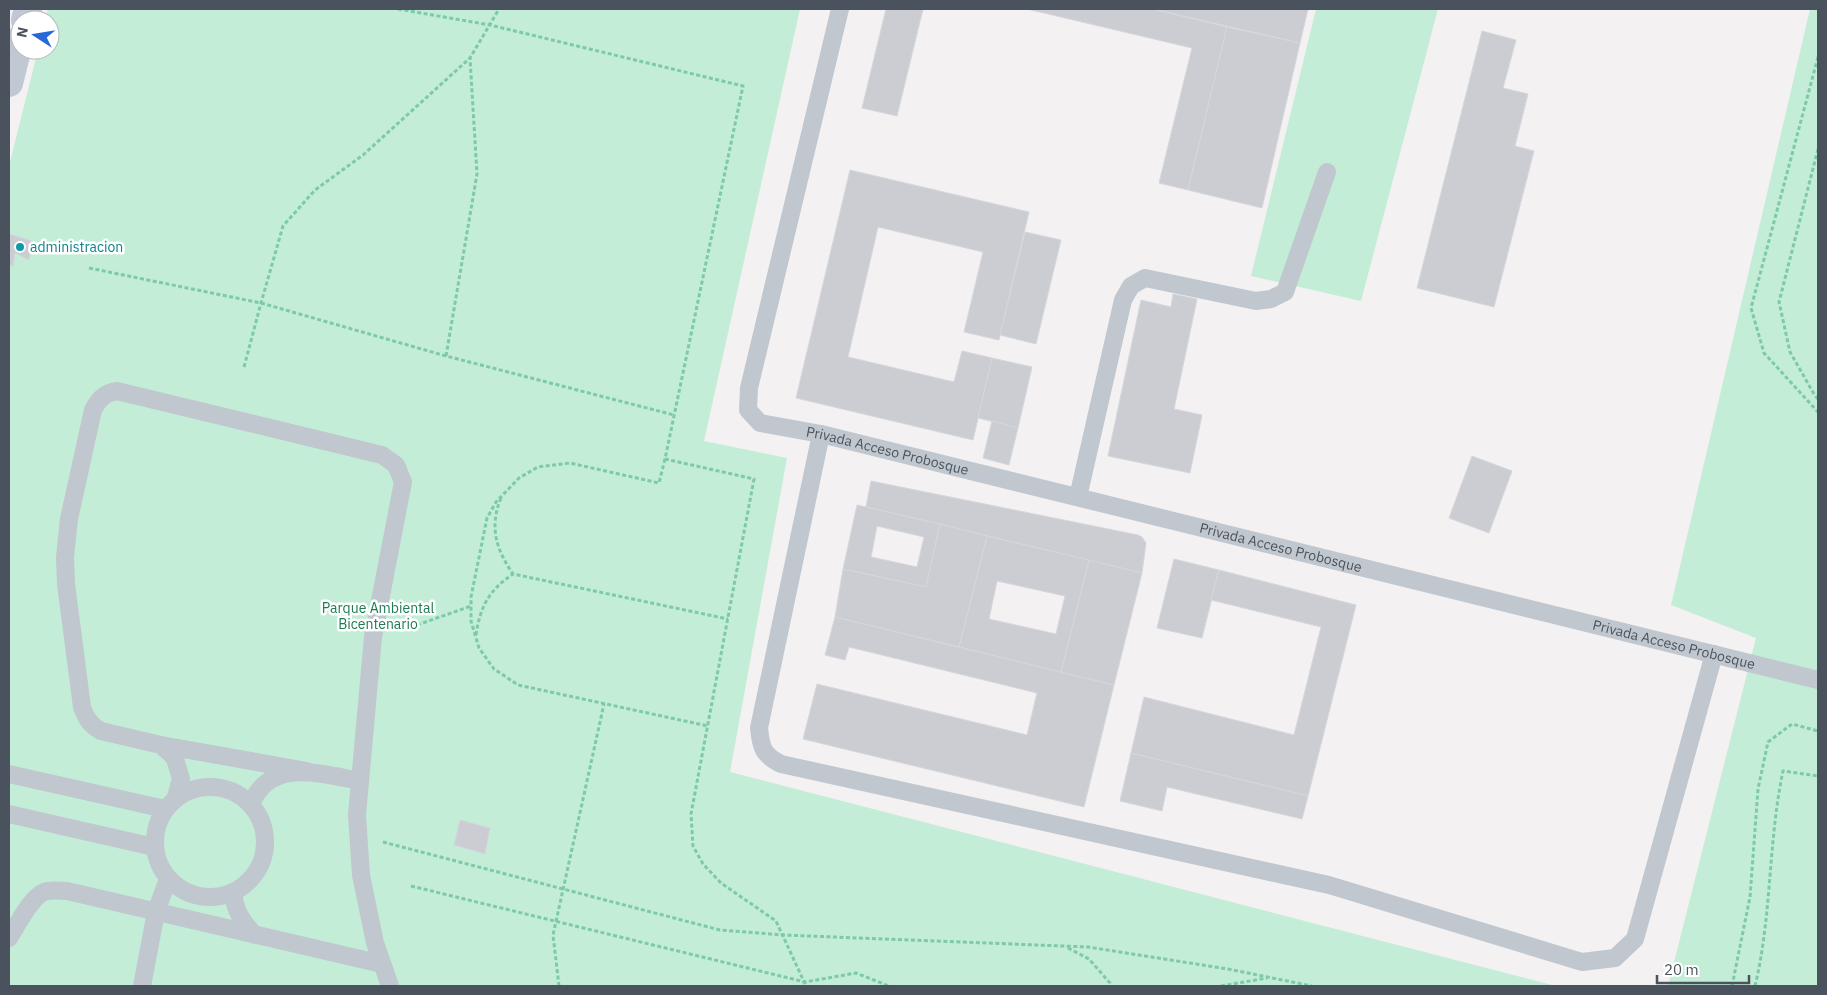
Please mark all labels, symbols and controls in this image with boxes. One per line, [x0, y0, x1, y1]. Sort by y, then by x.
north arrow [10, 10, 60, 60]
text: N [12, 25, 32, 39]
place label: administracion [30, 238, 123, 256]
marker: administracion [14, 241, 26, 253]
street label: Privada Acceso Probosque [805, 423, 971, 479]
street label: Privada Acceso Probosque [1198, 519, 1364, 576]
park label: Parque Ambiental Bicentenario [322, 599, 434, 633]
street label: Privada Acceso Probosque [1591, 616, 1757, 673]
scale bar [1657, 952, 1750, 984]
text: 20 m [1664, 960, 1699, 979]

